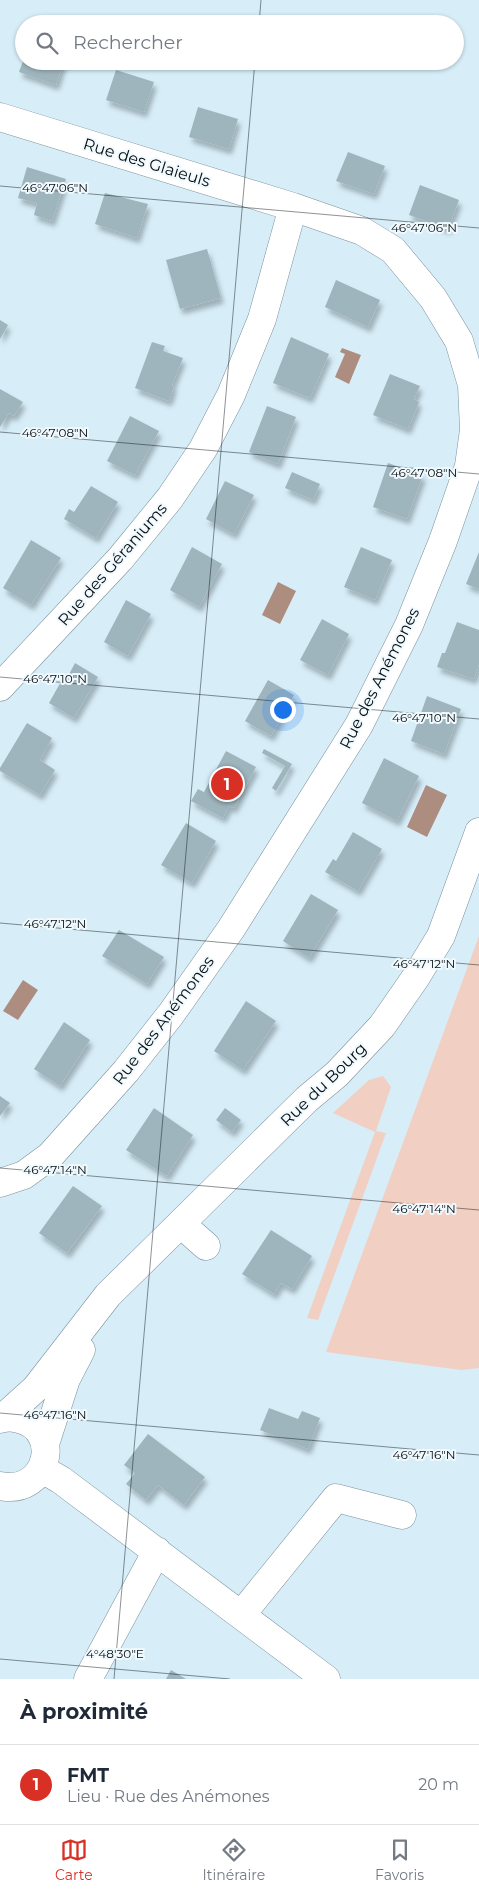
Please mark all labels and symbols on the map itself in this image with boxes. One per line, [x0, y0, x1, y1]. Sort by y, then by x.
street label: Rue des Glaieuls [81, 134, 213, 191]
text: 46°47'06"N [22, 180, 88, 195]
text: 46°47'06"N [391, 220, 457, 235]
text: 46°47'08"N [22, 425, 88, 440]
text: 46°47'08"N [391, 465, 457, 480]
street label: Rue des Géraniums [54, 499, 171, 630]
street label: Rue des Anémones [336, 604, 423, 752]
text: 46°47'10"N [23, 671, 87, 686]
your location [270, 697, 296, 723]
text: 46°47'10"N [392, 710, 456, 725]
pin: 1 [211, 765, 243, 803]
text: 46°47'12"N [24, 916, 86, 931]
street label: Rue des Anémones [109, 952, 218, 1088]
text: 46°47'12"N [393, 956, 455, 971]
street label: Rue du Bourg [276, 1039, 370, 1130]
text: 46°47'14"N [23, 1162, 87, 1177]
text: 46°47'14"N [392, 1201, 456, 1216]
text: 46°47'16"N [23, 1407, 87, 1422]
text: 46°47'16"N [392, 1447, 456, 1462]
text: 4°48'30"E [86, 1646, 144, 1661]

